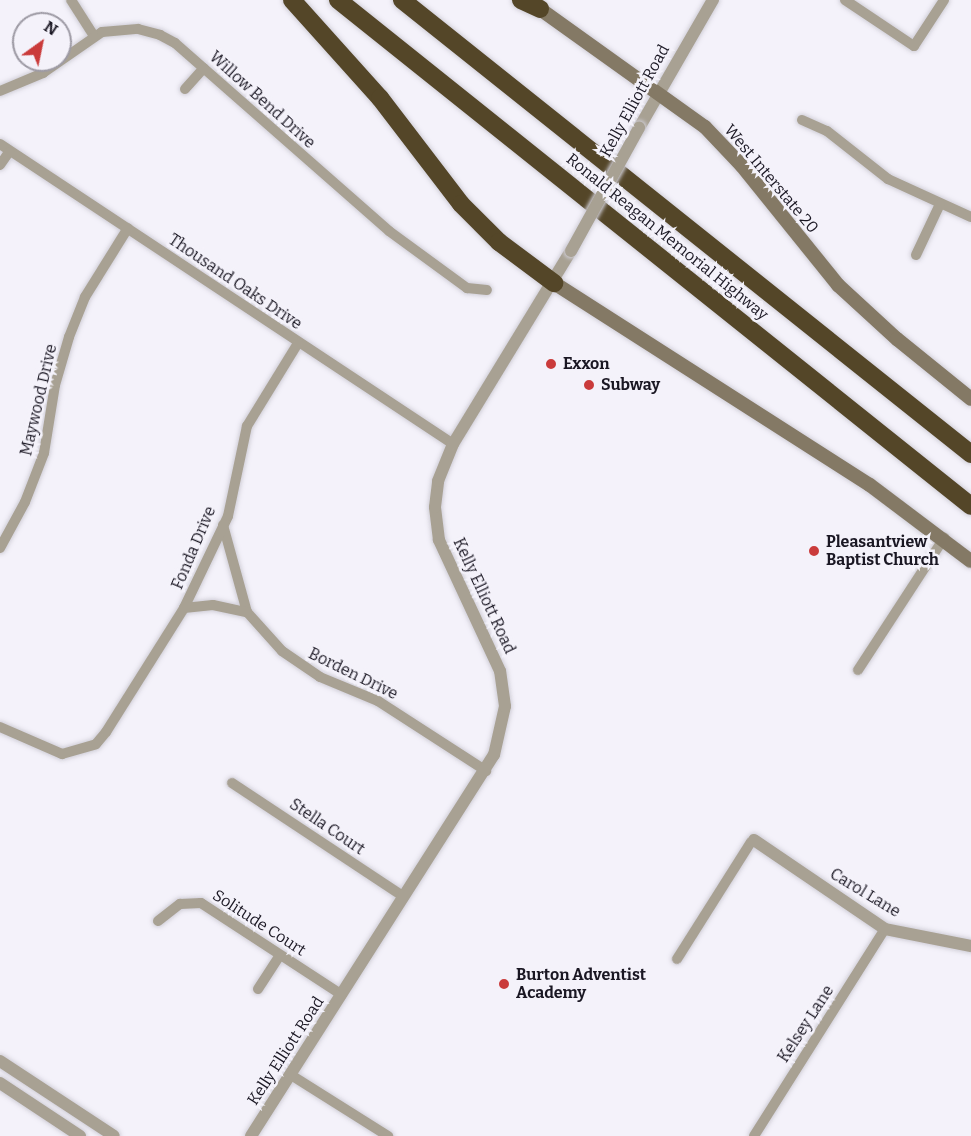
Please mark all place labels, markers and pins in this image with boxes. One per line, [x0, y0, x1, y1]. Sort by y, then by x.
place label: Exxon [563, 354, 610, 374]
marker: Exxon [544, 357, 558, 371]
place label: Subway [601, 375, 660, 395]
marker: Subway [582, 378, 596, 392]
place label: Pleasantview Baptist Church [826, 532, 939, 570]
marker: Pleasantview Baptist Church [807, 544, 821, 558]
place label: Burton Adventist Academy [516, 965, 646, 1003]
marker: Burton Adventist Academy [497, 977, 511, 991]

